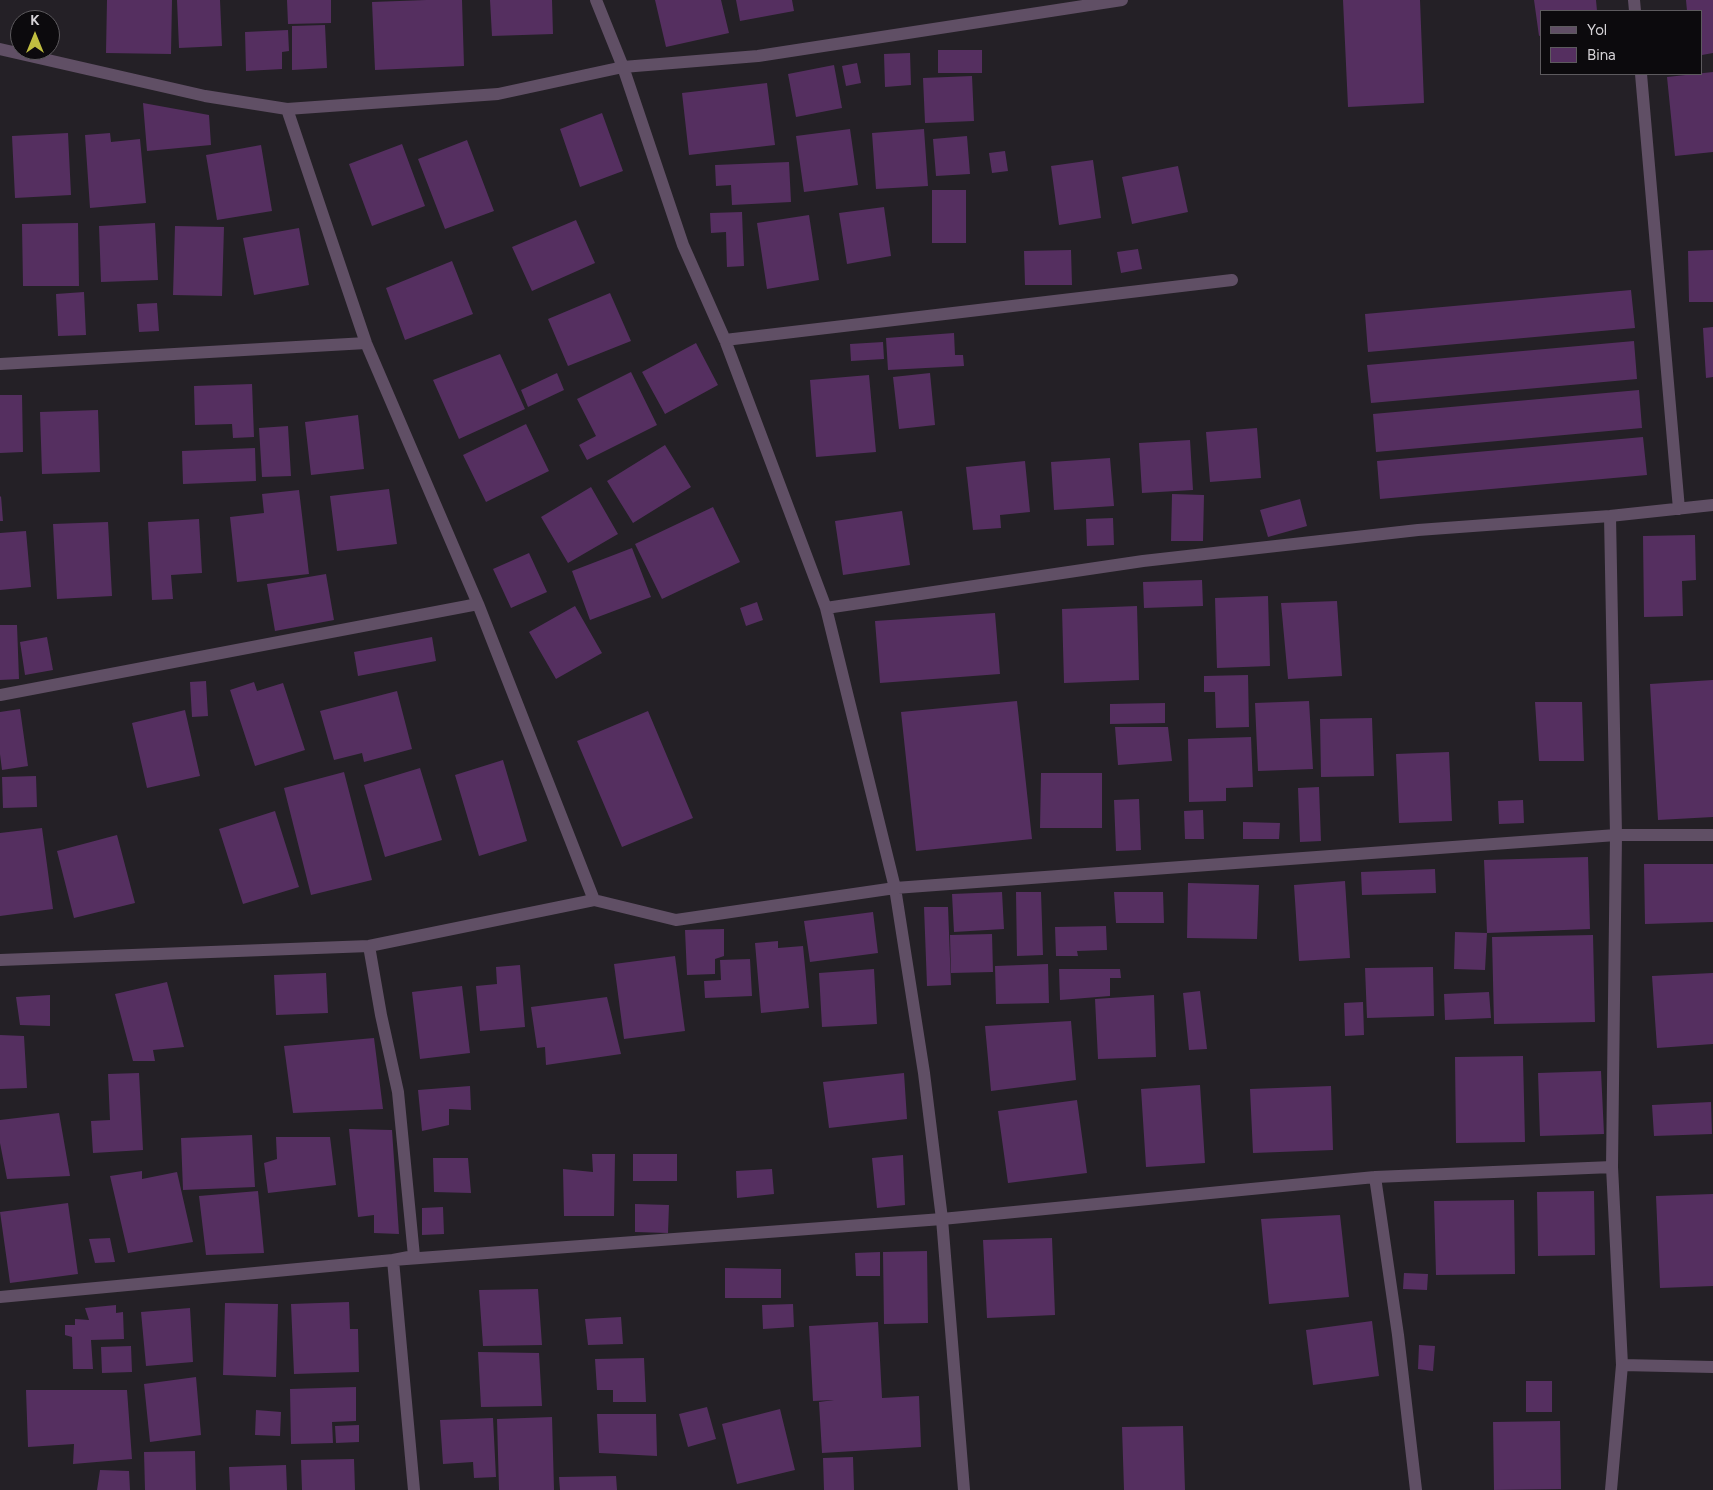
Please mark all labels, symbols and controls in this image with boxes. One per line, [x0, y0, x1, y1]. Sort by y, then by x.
north arrow [10, 10, 60, 60]
legend [1540, 10, 1703, 75]
text: K [30, 12, 40, 29]
text: Yol [1587, 21, 1607, 39]
text: Bina [1587, 46, 1616, 64]

